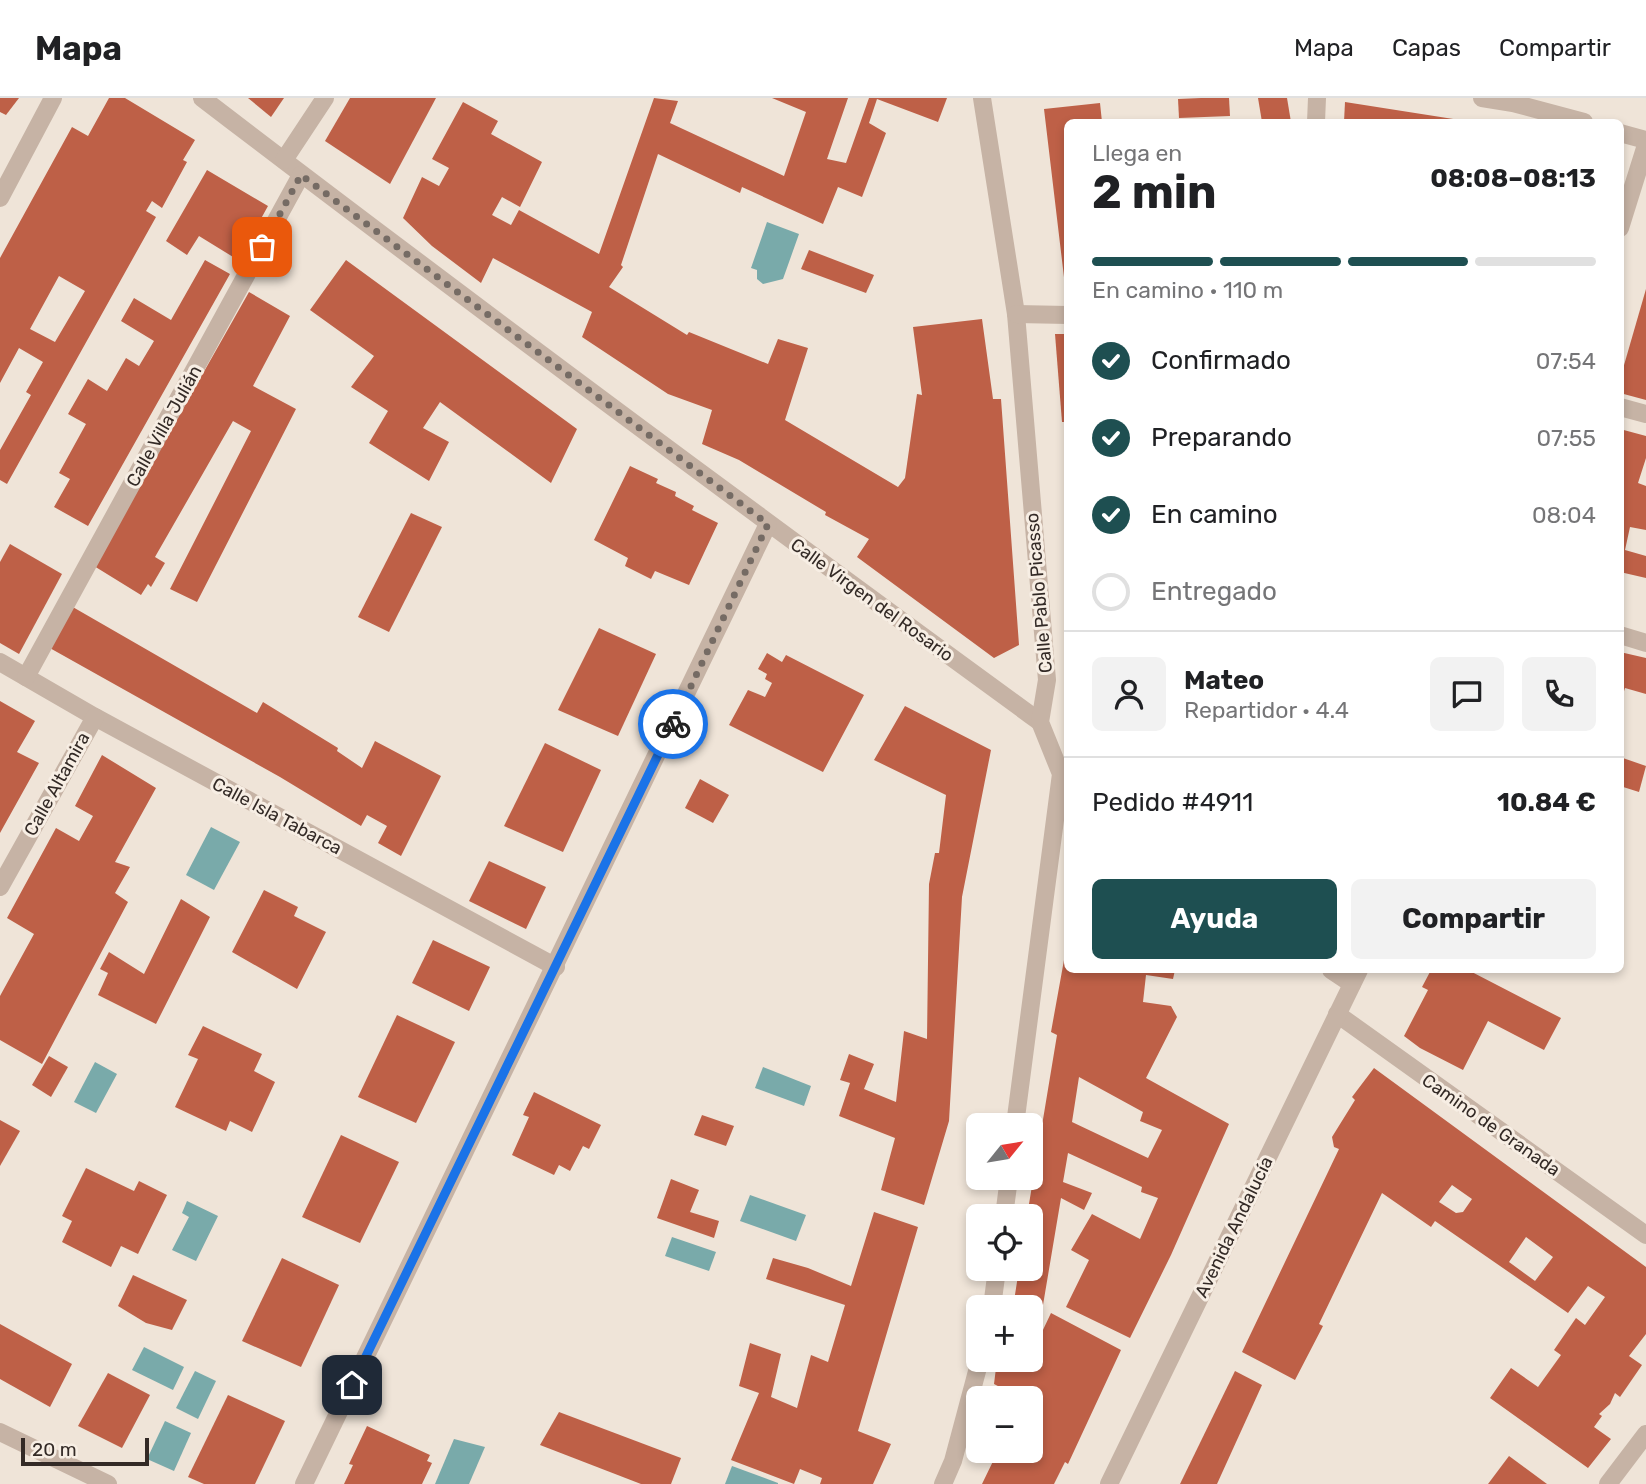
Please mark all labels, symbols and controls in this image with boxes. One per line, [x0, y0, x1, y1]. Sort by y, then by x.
text: Mapa [35, 29, 122, 68]
text: Mapa [1294, 34, 1354, 62]
text: Capas [1392, 34, 1461, 62]
text: Compartir [1499, 34, 1611, 62]
text: Llega en [1092, 139, 1182, 167]
text: 08:08–08:13 [1430, 163, 1596, 194]
text: 2 min [1092, 165, 1217, 220]
pin [232, 217, 292, 277]
icon: bag [243, 228, 281, 266]
text: En camino · 110 m [1092, 276, 1283, 304]
icon: check [1092, 342, 1130, 380]
text: Confirmado [1151, 345, 1291, 376]
text: 07:54 [1536, 347, 1596, 375]
street label: Calle Villa Julián [122, 361, 206, 491]
icon: check [1092, 419, 1130, 457]
text: Preparando [1151, 422, 1292, 453]
text: 07:55 [1536, 424, 1596, 452]
icon: check [1092, 496, 1130, 534]
text: En camino [1151, 499, 1278, 530]
text: 08:04 [1532, 501, 1596, 529]
street label: Calle Pablo Picasso [1021, 512, 1057, 674]
street label: Calle Virgen del Rosario [786, 534, 958, 666]
text: Entregado [1151, 576, 1277, 607]
button: person [1092, 657, 1166, 731]
button: chat [1430, 657, 1504, 731]
button: phone [1522, 657, 1596, 731]
text: Mateo [1184, 665, 1264, 696]
courier [638, 689, 708, 759]
text: Repartidor · 4.4 [1184, 696, 1349, 724]
icon: bike [654, 705, 692, 743]
street label: Calle Altamira [19, 728, 95, 840]
street label: Calle Isla Tabarca [209, 773, 345, 859]
text: Pedido #4911 [1092, 787, 1253, 818]
text: 10.84 € [1497, 787, 1596, 818]
button: Ayuda [1092, 879, 1337, 959]
button: Compartir [1351, 879, 1596, 959]
street label: Camino de Granada [1418, 1069, 1564, 1181]
north arrow [966, 1113, 1043, 1190]
map controls [966, 1113, 1043, 1463]
street label: Avenida Andalucía [1190, 1153, 1278, 1301]
button: locate [966, 1204, 1043, 1281]
button: + [966, 1295, 1043, 1372]
pin [322, 1355, 382, 1415]
icon: home [333, 1366, 371, 1404]
button: − [966, 1386, 1043, 1463]
scale bar [21, 1435, 149, 1467]
text: 20 m [32, 1438, 77, 1461]

